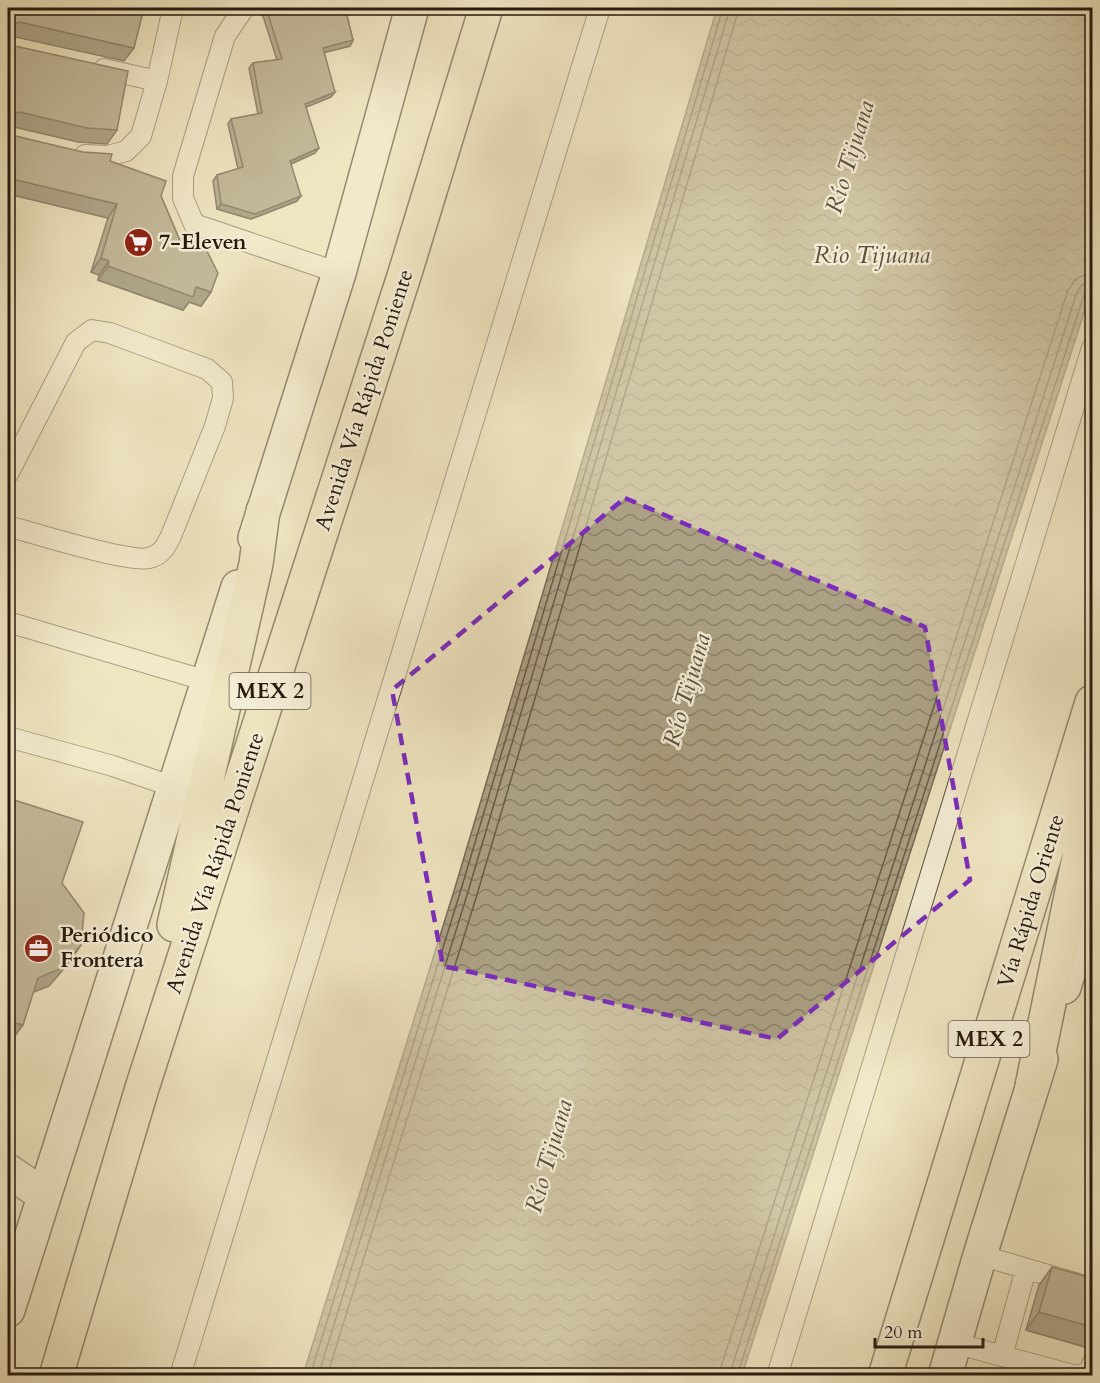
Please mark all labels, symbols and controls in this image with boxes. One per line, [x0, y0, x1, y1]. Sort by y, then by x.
water label: Río Tijuana [817, 96, 883, 217]
supermarket icon: 7-Eleven [122, 226, 154, 258]
place label: 7-Eleven [159, 227, 247, 257]
water label: Rio Tijuana [814, 239, 930, 272]
street label: Avenida Vía Rápida Poniente [308, 265, 420, 535]
water label: Río Tijuana [655, 629, 719, 750]
road number: MEX 2 [230, 673, 310, 709]
street label: Avenida Vía Rápida Poniente [159, 728, 271, 998]
street label: Vía Rápida Oriente [990, 810, 1072, 992]
place label: Periódico Frontera [60, 920, 154, 975]
office icon: Periódico Frontera [23, 932, 55, 964]
road number: MEX 2 [948, 1021, 1030, 1057]
water label: Río Tijuana [517, 1095, 581, 1216]
scale bar [875, 1311, 983, 1349]
text: 20 m [884, 1320, 923, 1345]

